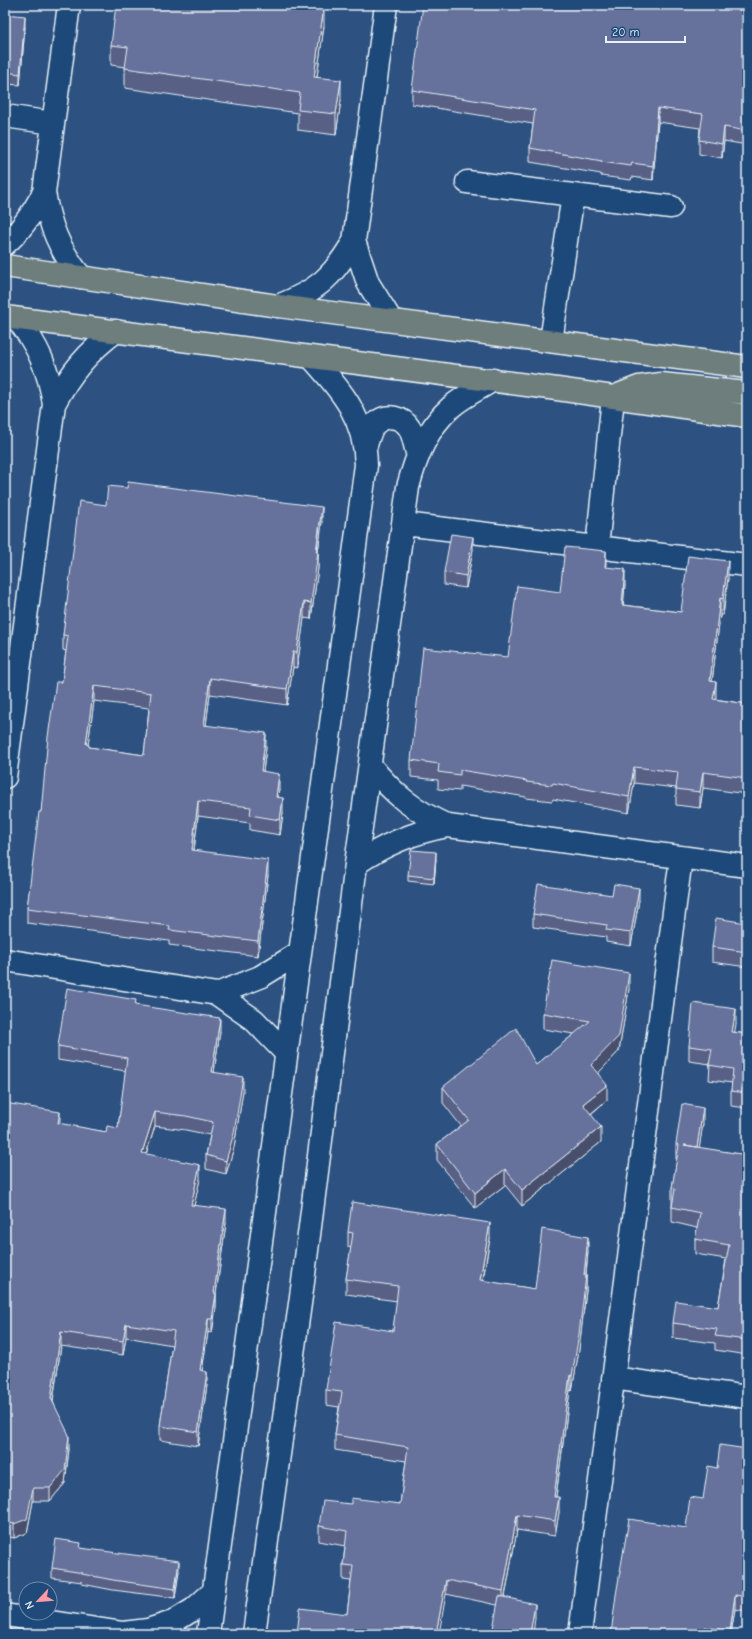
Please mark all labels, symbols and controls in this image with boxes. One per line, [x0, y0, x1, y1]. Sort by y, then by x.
scale bar [606, 18, 685, 44]
text: 20 m [612, 25, 640, 39]
north arrow [18, 1581, 58, 1621]
text: N [22, 1599, 37, 1611]

